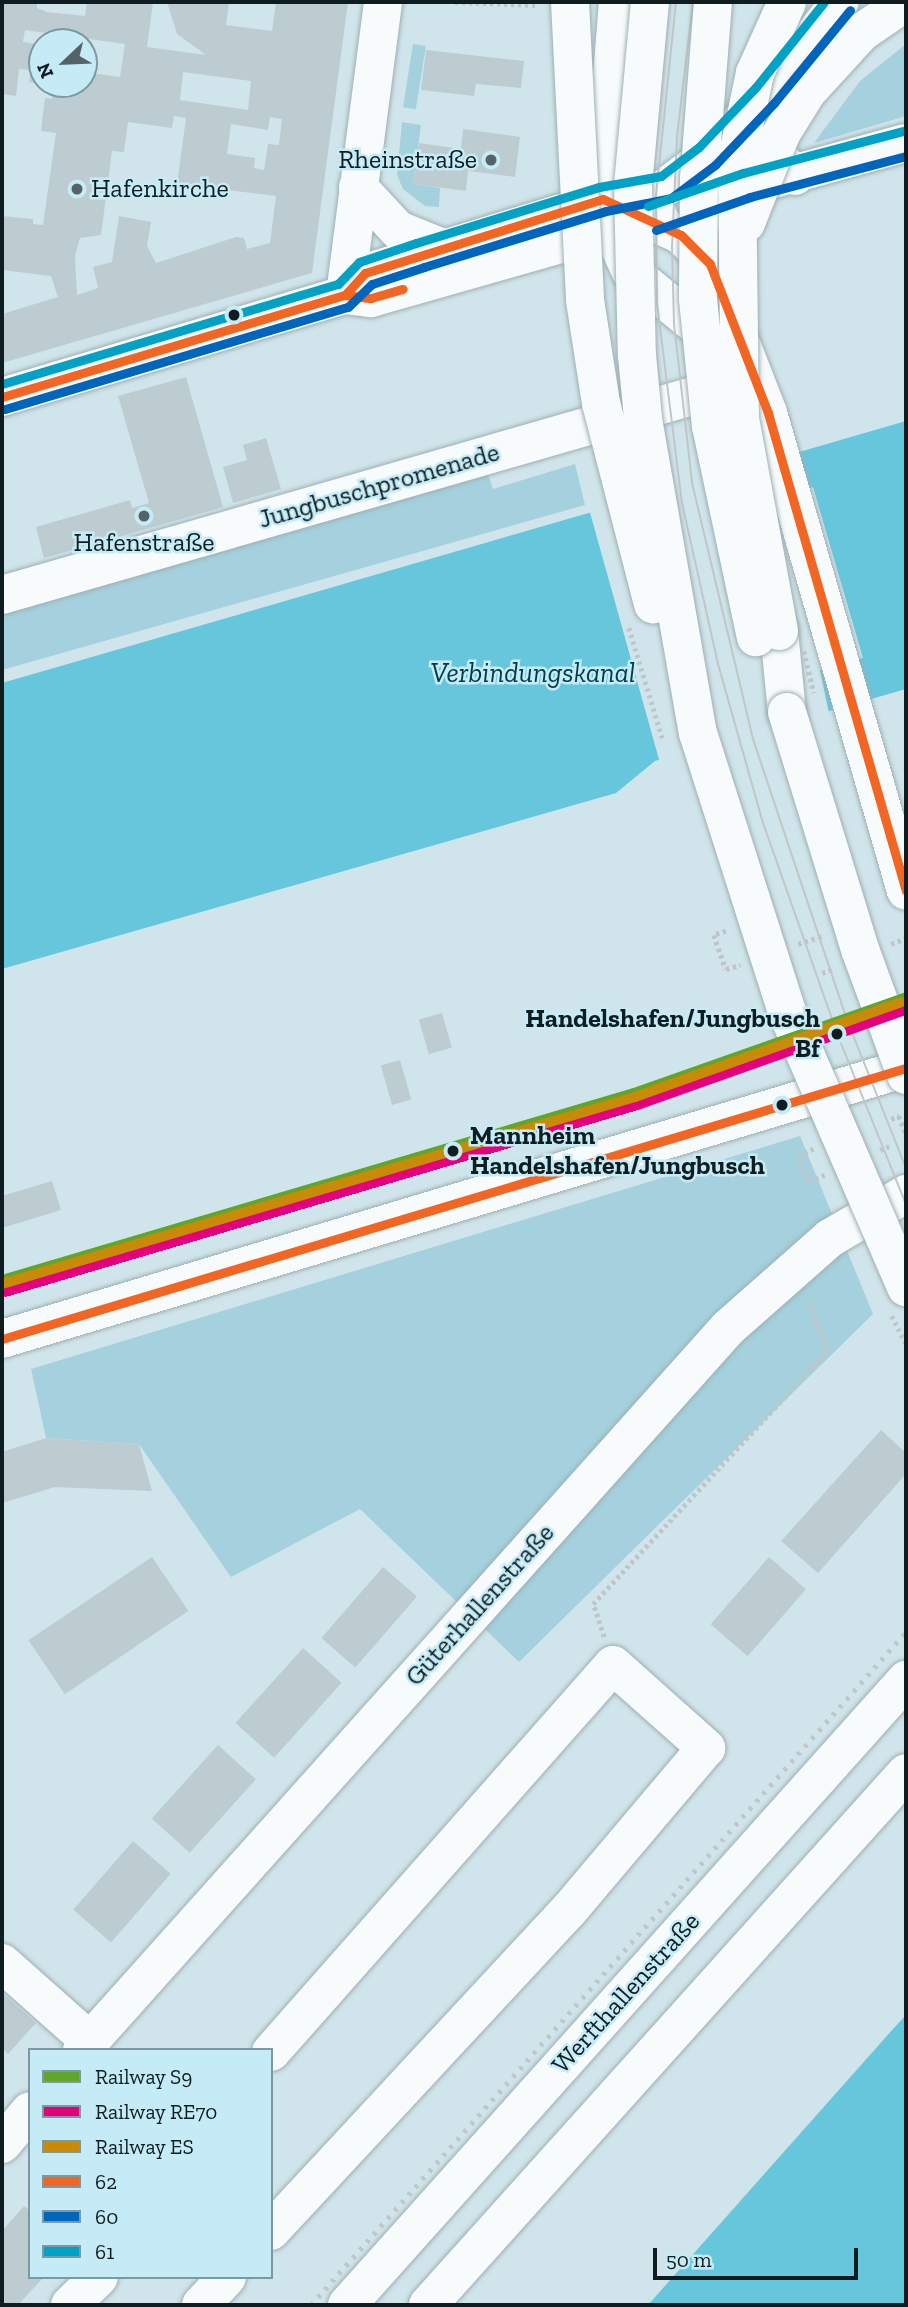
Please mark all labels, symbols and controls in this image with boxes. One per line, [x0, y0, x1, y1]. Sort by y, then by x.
north arrow [28, 28, 98, 98]
text: N [32, 59, 58, 82]
place label: Rheinstraße [338, 144, 477, 176]
marker: Rheinstraße [483, 152, 499, 168]
place label: Hafenkirche [91, 173, 229, 205]
marker: Hafenkirche [69, 181, 85, 197]
unlabelled marker [227, 308, 241, 322]
street label: Jungbuschpromenade [255, 437, 503, 535]
marker: Hafenstraße [136, 508, 152, 524]
place label: Hafenstraße [74, 527, 214, 559]
water label: Verbindungskanal [430, 656, 636, 690]
place label: Handelshafen/Jungbusch Bf [525, 1003, 820, 1064]
marker: Handelshafen/Jungbusch Bf [826, 1023, 848, 1045]
unlabelled marker [775, 1098, 789, 1112]
place label: Mannheim Handelshafen/Jungbusch [470, 1120, 765, 1182]
marker: Mannheim Handelshafen/Jungbusch [442, 1140, 464, 1162]
street label: Güterhallenstraße [399, 1518, 561, 1692]
street label: Werfthallenstraße [546, 1906, 706, 2080]
legend [28, 2048, 273, 2279]
text: Railway S9 [95, 2064, 192, 2089]
text: Railway RE70 [95, 2099, 217, 2124]
text: Railway ES [95, 2134, 194, 2159]
text: 62 [95, 2169, 117, 2194]
text: 60 [95, 2204, 118, 2229]
scale bar [656, 2234, 861, 2278]
text: 61 [95, 2239, 114, 2264]
text: 50 m [666, 2247, 712, 2272]

